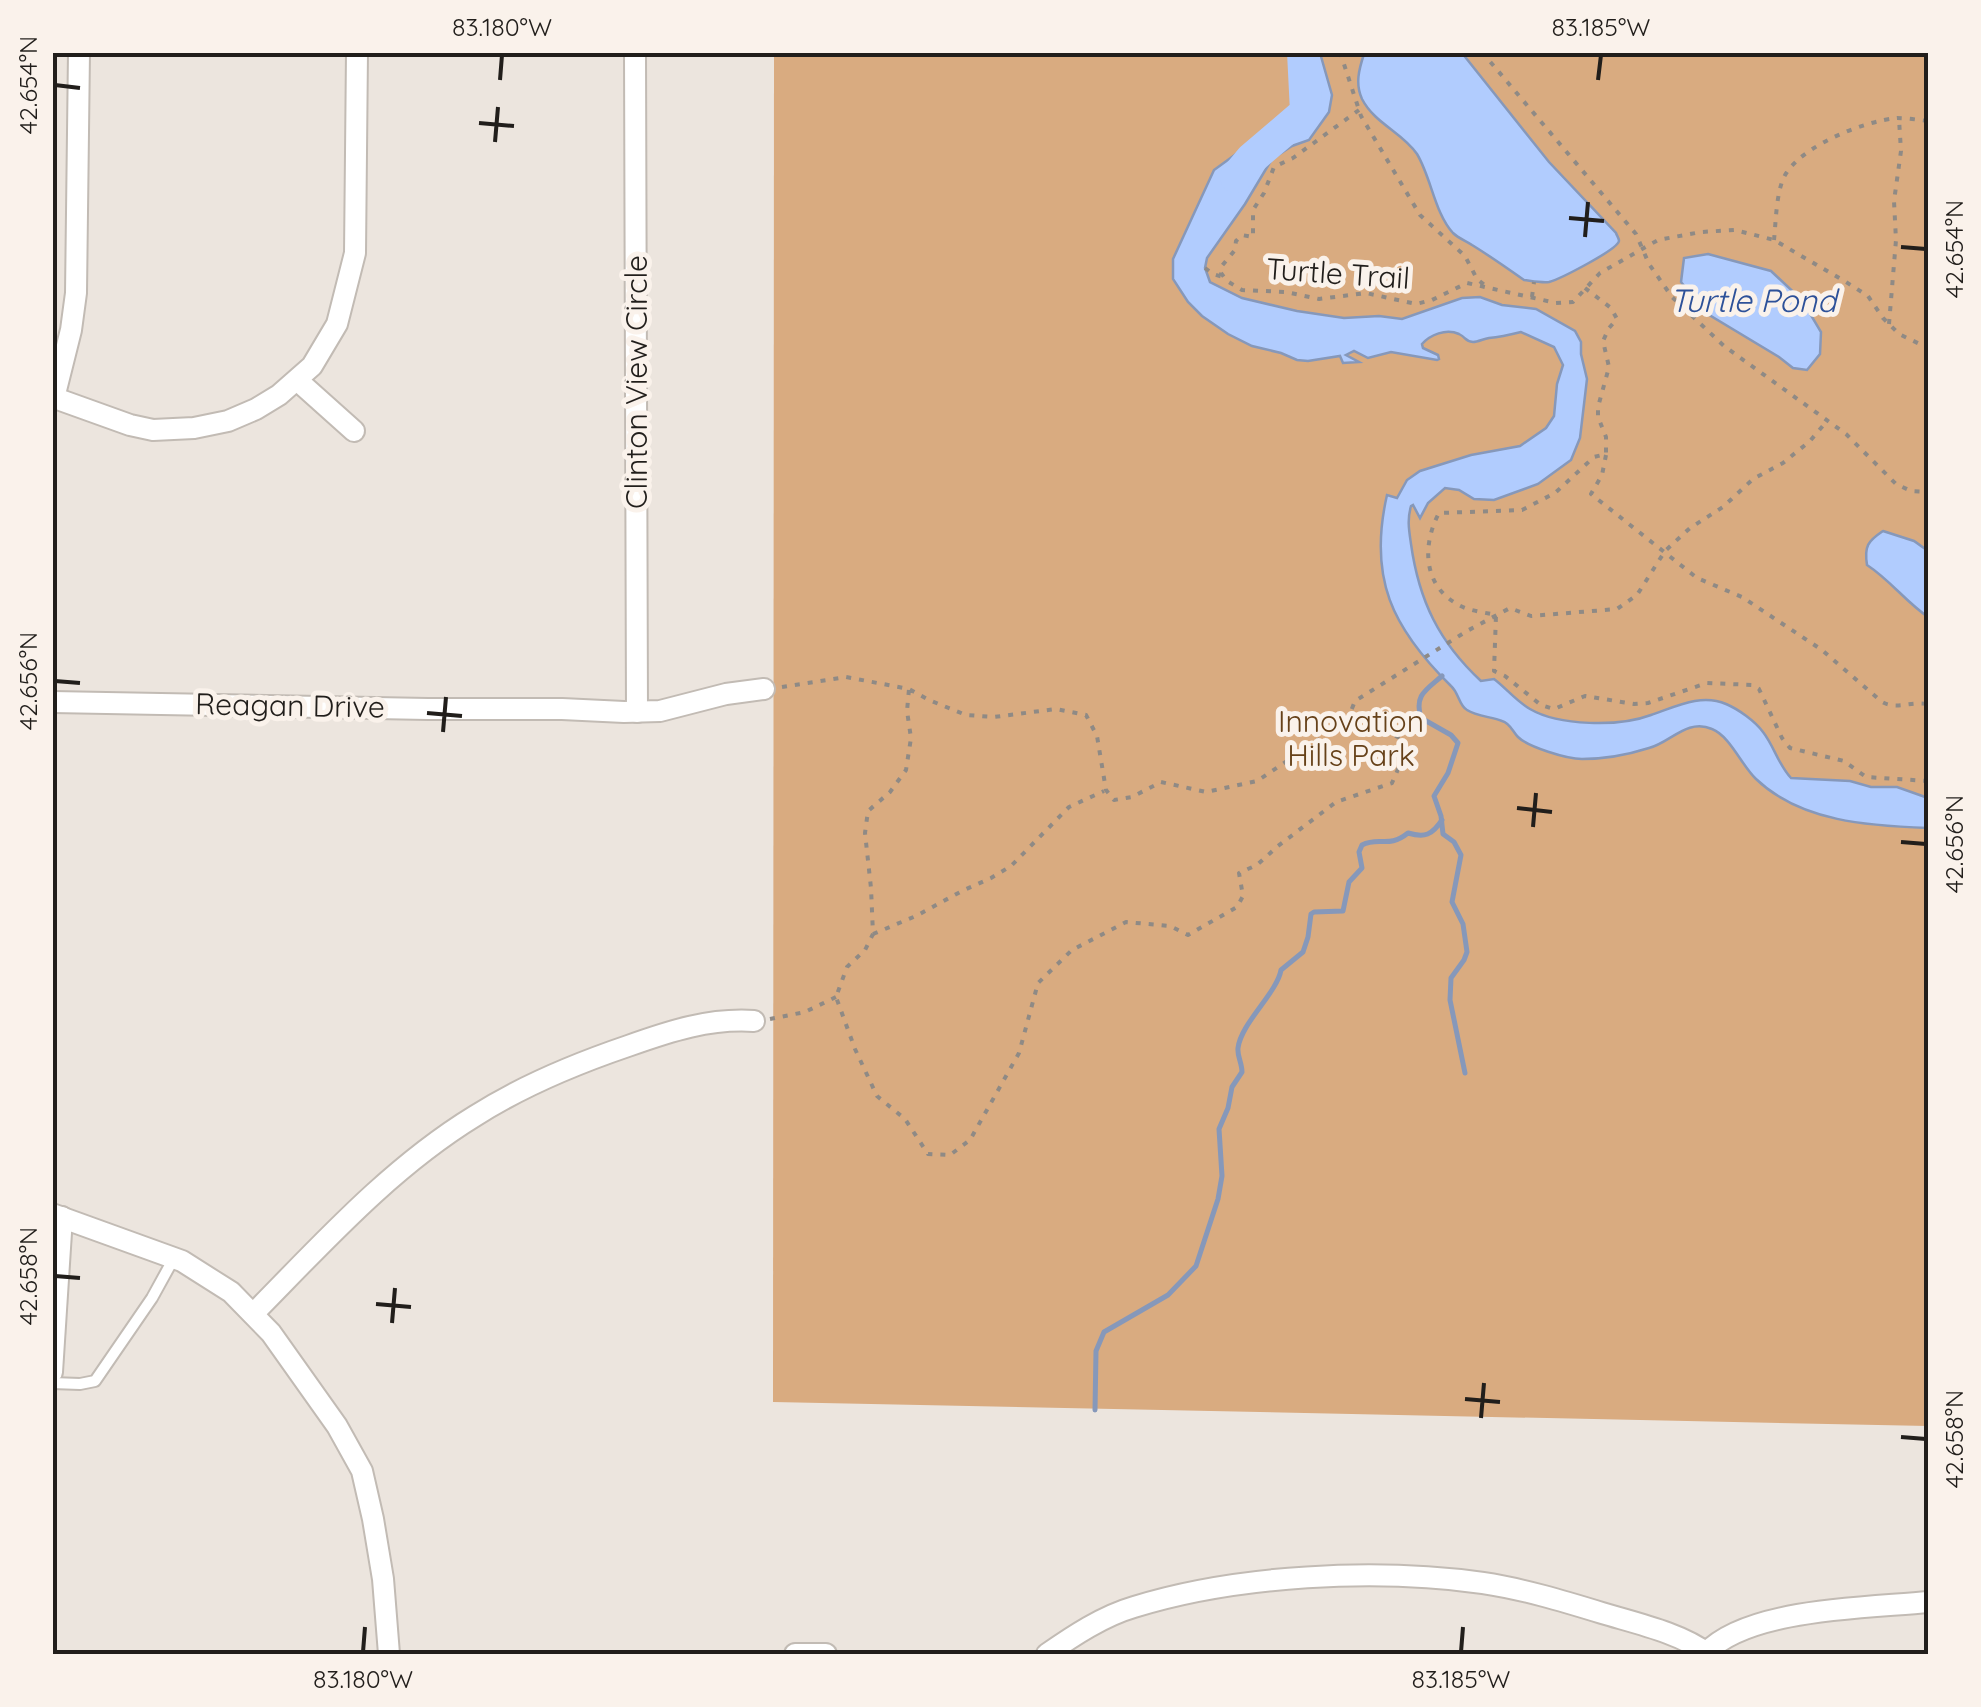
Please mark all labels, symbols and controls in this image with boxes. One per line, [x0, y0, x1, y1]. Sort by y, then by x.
text: 83.180°W [452, 11, 552, 42]
text: 83.185°W [1552, 11, 1650, 42]
text: 42.654°N [12, 36, 43, 134]
text: 42.654°N [1938, 200, 1969, 298]
street label: Turtle Trail [1265, 249, 1411, 297]
street label: Clinton View Circle [617, 255, 655, 509]
water label: Turtle Pond [1670, 280, 1840, 320]
text: 42.656°N [12, 632, 43, 730]
street label: Reagan Drive [195, 684, 385, 726]
park label: Innovation Hills Park [1278, 702, 1424, 774]
text: 42.656°N [1938, 795, 1969, 893]
text: 42.658°N [12, 1227, 43, 1325]
text: 42.658°N [1938, 1390, 1969, 1488]
text: 83.180°W [313, 1663, 413, 1694]
text: 83.185°W [1412, 1663, 1510, 1694]

